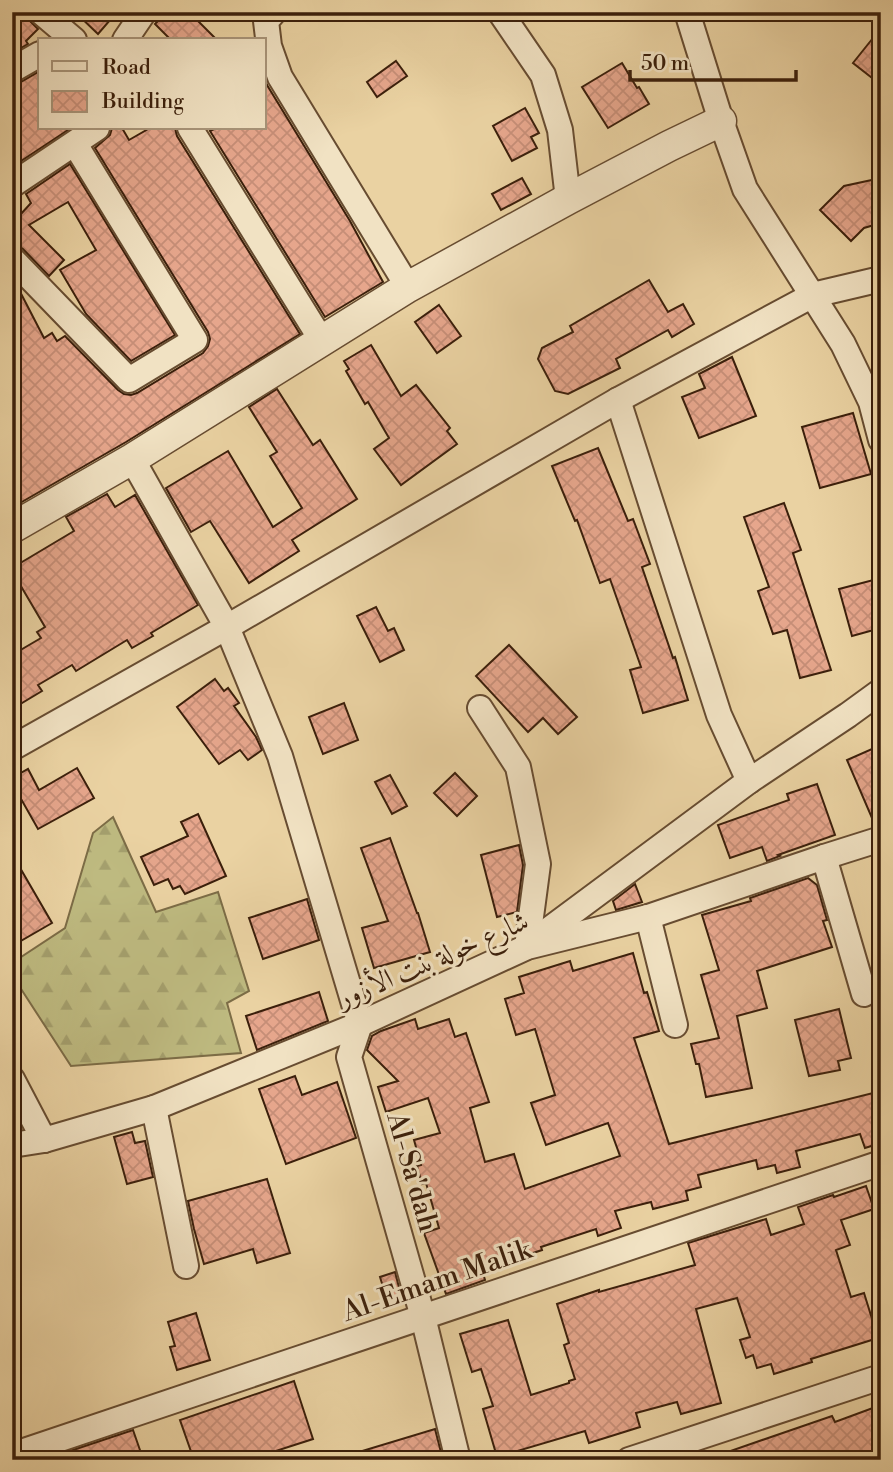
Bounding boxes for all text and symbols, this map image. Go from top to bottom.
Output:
legend [38,38,266,130]
scale bar [630,38,797,82]
text: 50 m [641,51,689,77]
text: Road [102,55,151,81]
text: Building [101,89,184,115]
street label: شارع خولة بنت الأزور [328,902,536,1022]
street label: Al-Sa'dah [378,1107,446,1236]
street label: Al-Emam Malik [337,1232,538,1330]

